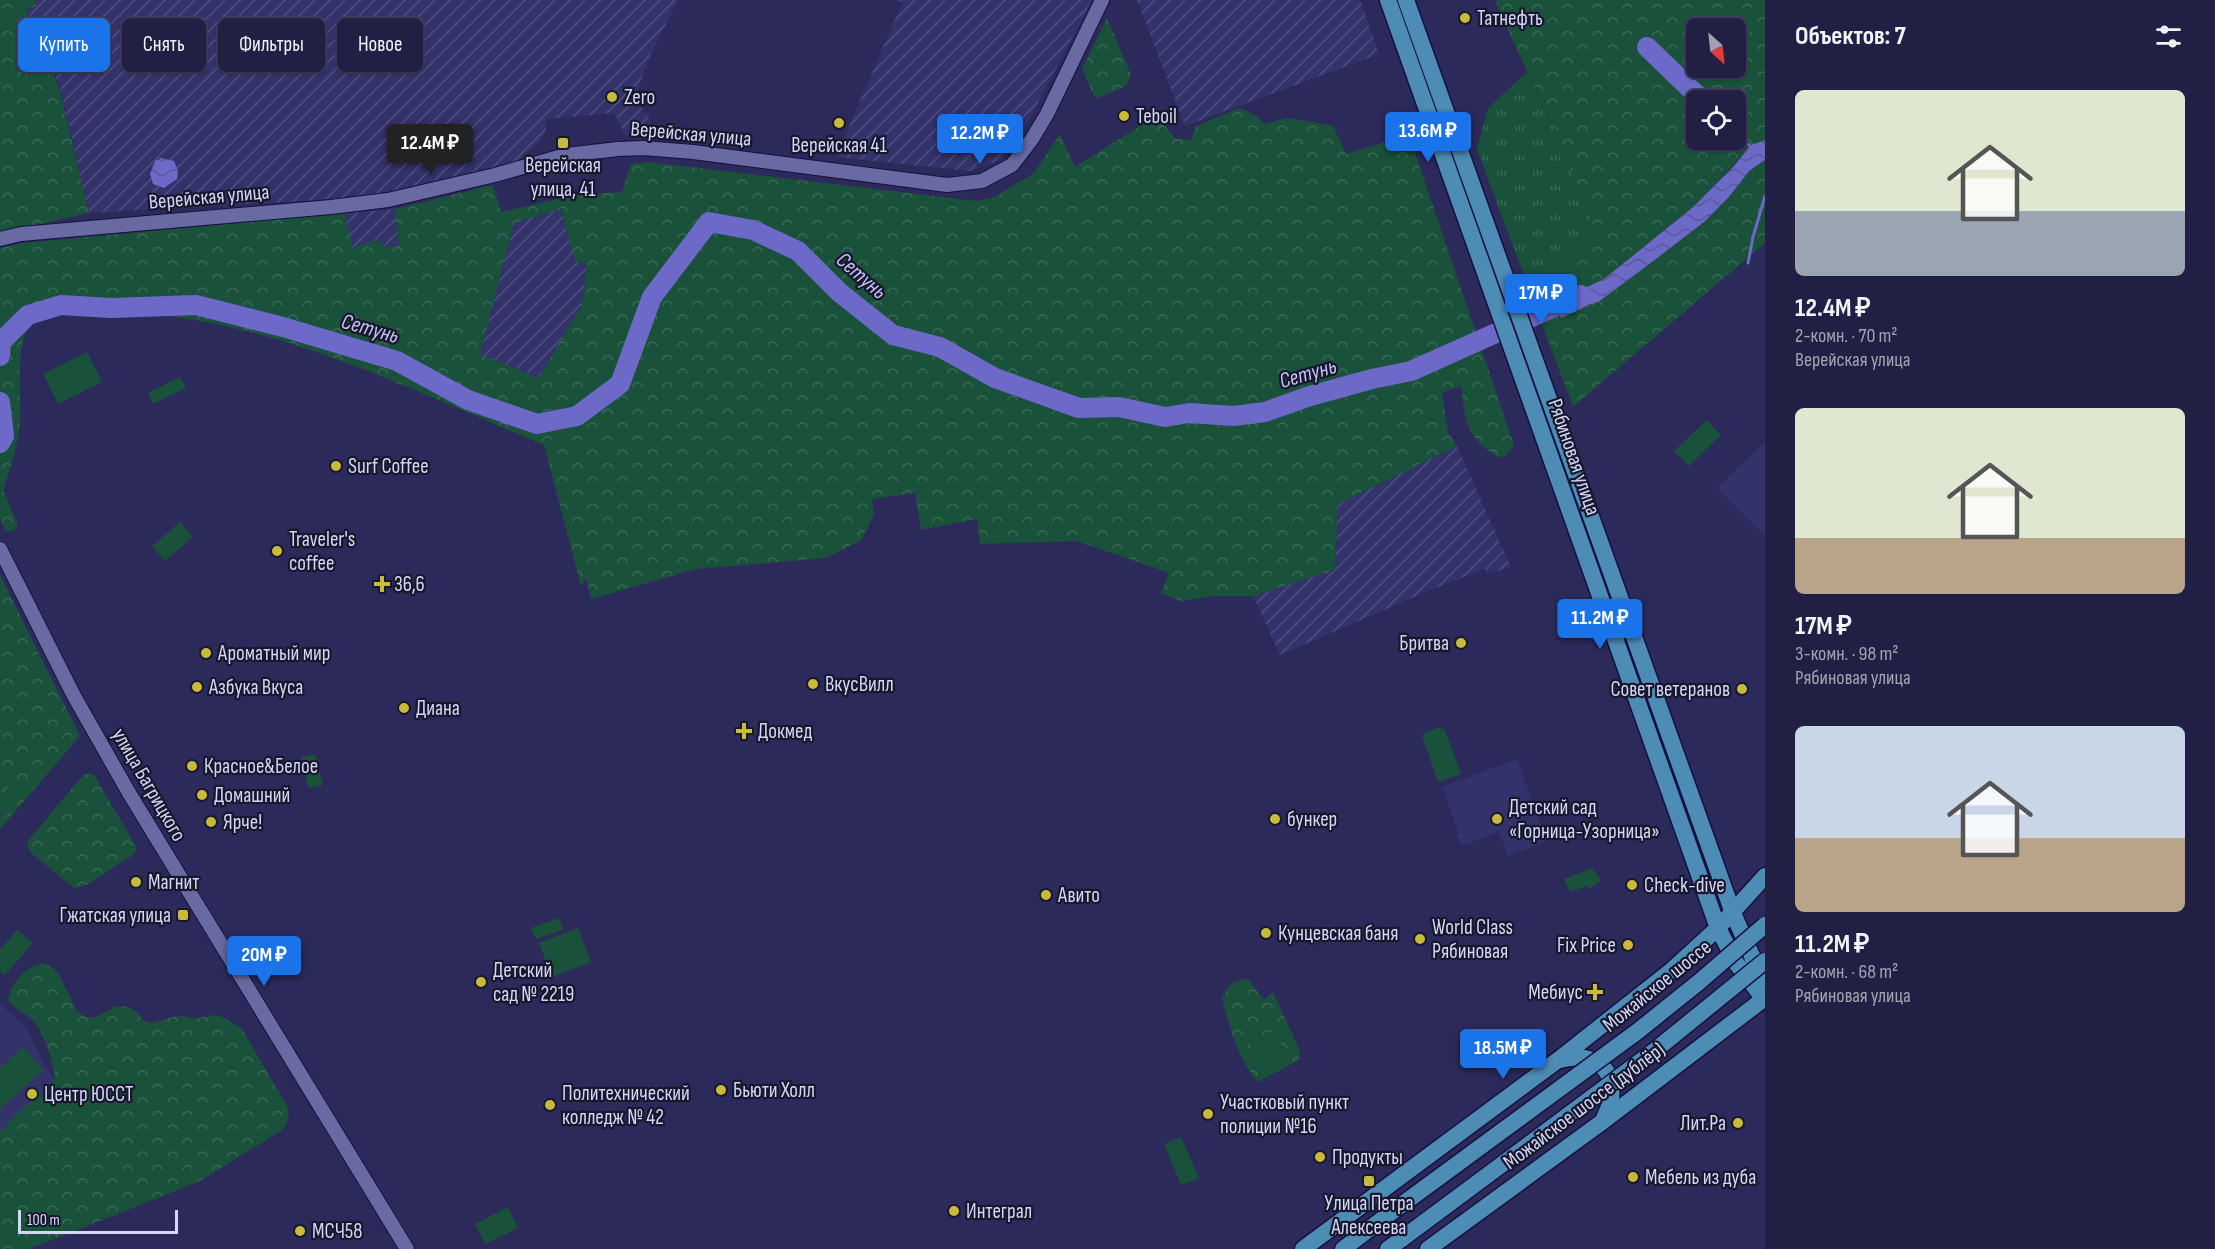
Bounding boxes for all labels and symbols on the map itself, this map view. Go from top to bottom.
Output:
place label: Татнефть [1477,6,1543,31]
marker: Татнефть [1458,11,1472,25]
north arrow [1686,18,1746,78]
place label: Zero [624,85,655,110]
marker: Zero [605,90,619,104]
place label: Teboil [1136,104,1177,129]
marker: Teboil [1117,109,1131,123]
pin: 13.6M ₽ [1373,112,1483,163]
pin: 12.2M ₽ [925,114,1035,165]
street label: Верейская улица [630,116,752,152]
marker: Верейская 41 [832,116,846,130]
pin: 12.4M ₽ [375,124,485,175]
place label: Верейская 41 [791,133,887,158]
marker: Верейская улица, 41 [556,136,570,150]
place label: Верейская улица, 41 [525,153,601,202]
street label: Верейская улица [148,179,270,215]
water label: Сетунь [830,247,892,305]
pin: 17M ₽ [1499,274,1583,325]
water label: Сетунь [338,308,402,350]
water label: Сетунь [1276,353,1340,395]
street label: Рябиновая улица [1542,396,1606,518]
place label: Surf Coffee [348,454,429,479]
marker: Surf Coffee [329,459,343,473]
place label: Traveler's coffee [289,527,355,576]
marker: Traveler's coffee [270,544,284,558]
place label: 36,6 [394,572,425,597]
marker: 36,6 [375,577,389,591]
pin: 11.2M ₽ [1545,599,1655,650]
place label: Бритва [1399,631,1449,656]
marker: Бритва [1454,636,1468,650]
place label: Ароматный мир [217,641,330,666]
marker: Ароматный мир [199,646,213,660]
place label: ВкусВилл [825,672,894,697]
place label: Азбука Вкуса [208,675,303,700]
marker: ВкусВилл [806,677,820,691]
place label: Совет ветеранов [1610,677,1730,702]
marker: Азбука Вкуса [190,680,204,694]
marker: Совет ветеранов [1735,682,1749,696]
place label: Диана [416,696,460,721]
marker: Диана [397,701,411,715]
place label: Докмед [758,719,813,744]
marker: Докмед [735,722,753,740]
street label: улица Багрицкого [107,724,191,846]
place label: Красное&Белое [204,754,318,779]
marker: Красное&Белое [185,759,199,773]
place label: Домашний [214,783,290,808]
marker: Домашний [195,788,209,802]
place label: Детский сад «Горница-Узорница» [1509,795,1659,844]
place label: бункер [1287,807,1337,832]
place label: Ярче! [223,810,262,835]
marker: бункер [1268,812,1282,826]
marker: Детский сад «Горница-Узорница» [1490,812,1504,826]
marker: Ярче! [204,815,218,829]
place label: Магнит [148,870,199,895]
place label: Check-dive [1644,873,1725,898]
marker: Магнит [129,875,143,889]
marker: Check-dive [1625,878,1639,892]
place label: Авито [1057,883,1100,908]
marker: Авито [1039,888,1053,902]
place label: Гжатская улица [60,903,171,928]
marker: Гжатская улица [176,908,190,922]
place label: World Class Рябиновая [1432,915,1513,964]
place label: Кунцевская баня [1278,921,1399,946]
marker: Кунцевская баня [1259,926,1273,940]
marker: World Class Рябиновая [1413,932,1427,946]
place label: Fix Price [1557,933,1616,958]
street label: Можайское шоссе [1598,935,1716,1037]
pin: 20M ₽ [222,936,306,987]
marker: Fix Price [1621,938,1635,952]
place label: Детский сад № 2219 [493,958,574,1007]
marker: Детский сад № 2219 [474,975,488,989]
place label: Мебиус [1528,980,1583,1005]
marker: Мебиус [1588,985,1602,999]
pin: 18.5M ₽ [1448,1029,1558,1080]
street label: Можайское шоссе (дублёр) [1498,1037,1670,1175]
place label: Бьюти Холл [733,1078,815,1103]
place label: Политехнический колледж № 42 [562,1081,690,1130]
place label: Центр ЮССТ [44,1082,134,1107]
marker: Бьюти Холл [714,1083,728,1097]
marker: Центр ЮССТ [25,1087,39,1101]
place label: Участковый пункт полиции №16 [1220,1090,1349,1139]
marker: Политехнический колледж № 42 [543,1098,557,1112]
marker: Участковый пункт полиции №16 [1201,1107,1215,1121]
place label: Лит.Ра [1680,1111,1726,1136]
marker: Лит.Ра [1731,1116,1745,1130]
place label: Продукты [1332,1145,1403,1170]
marker: Продукты [1313,1150,1327,1164]
place label: Мебель из дуба [1645,1165,1756,1190]
marker: Мебель из дуба [1626,1170,1640,1184]
marker: Улица Петра Алексеева [1362,1174,1376,1188]
place label: Улица Петра Алексеева [1324,1191,1414,1240]
place label: Интеграл [966,1199,1032,1224]
marker: Интеграл [947,1204,961,1218]
scale bar [18,1207,178,1234]
place label: МСЧ58 [312,1219,363,1244]
marker: МСЧ58 [293,1224,307,1238]

